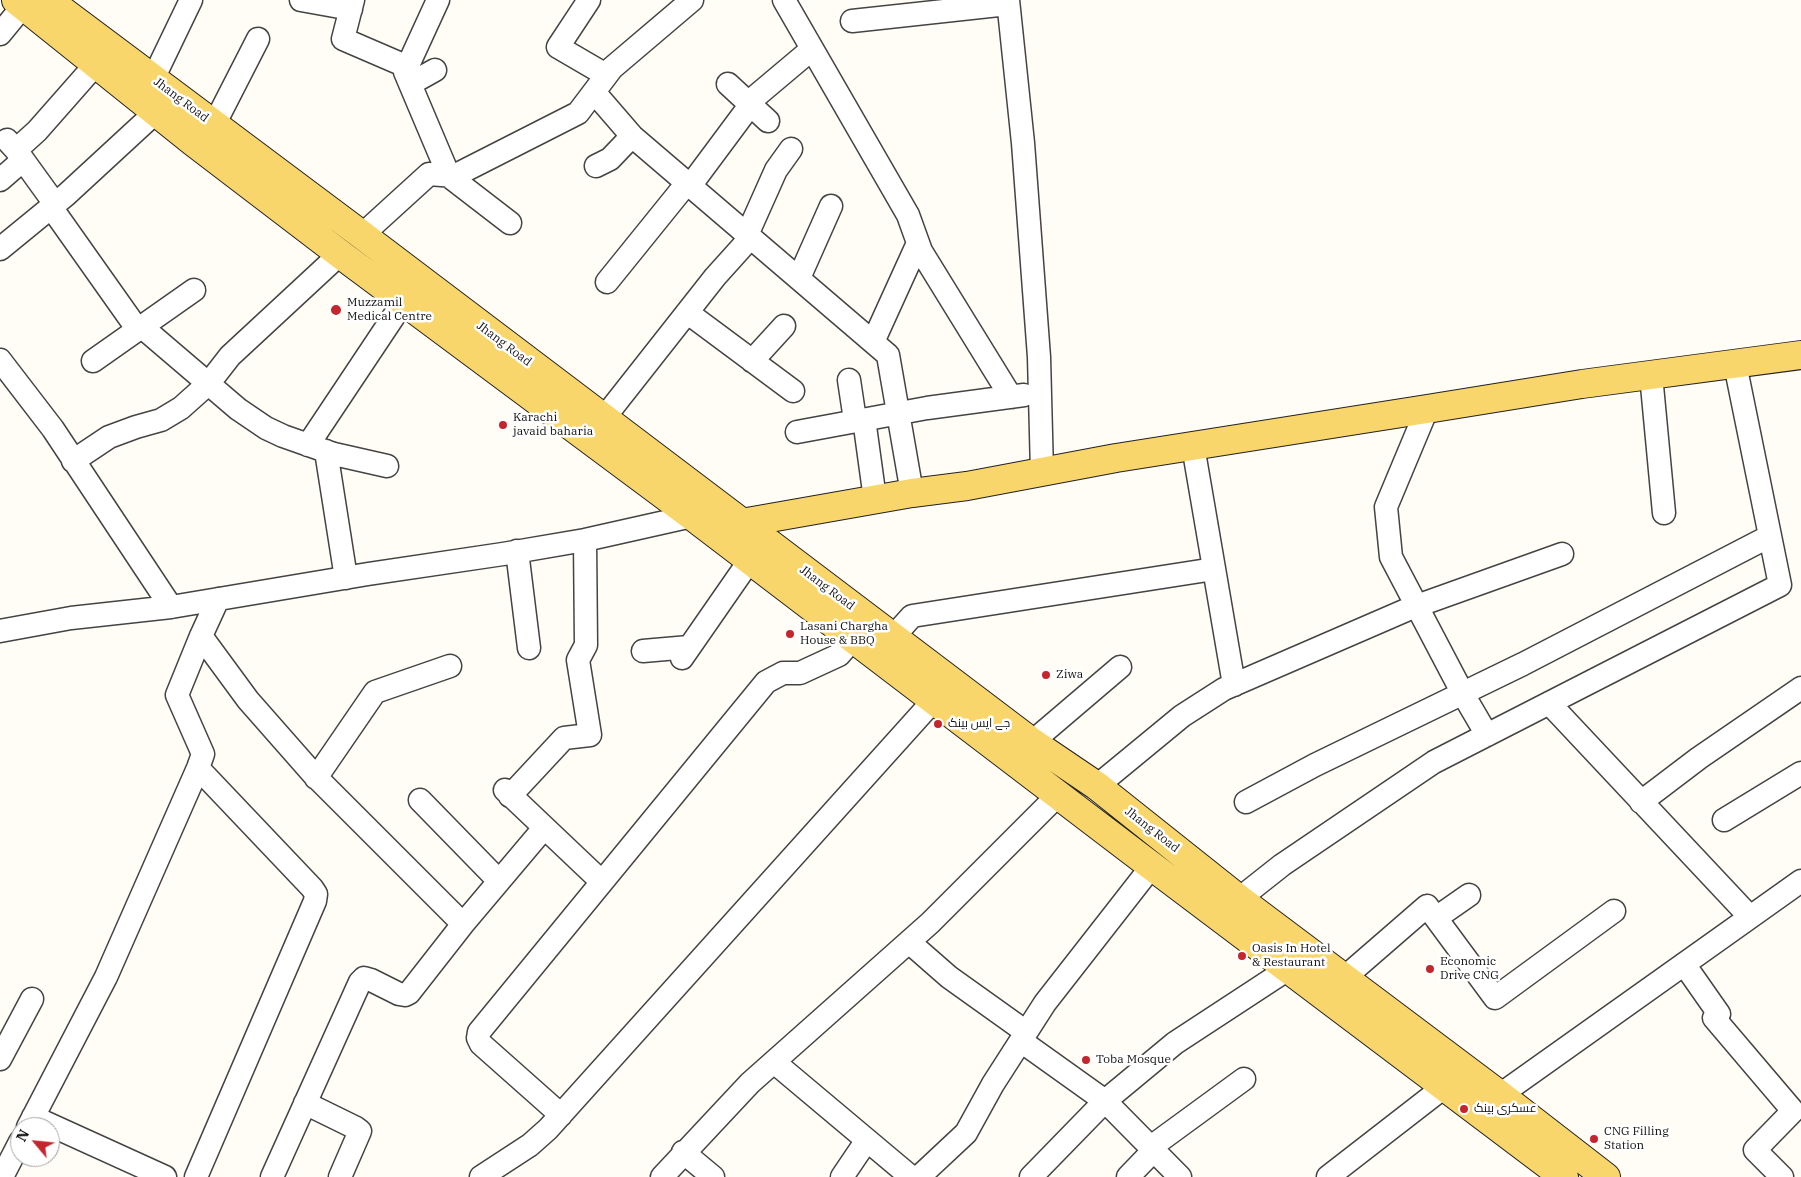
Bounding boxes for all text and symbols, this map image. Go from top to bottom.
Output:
street label: Jhang Road [151,75,211,125]
place label: Muzzamil Medical Centre [347,296,432,324]
marker: Muzzamil Medical Centre [329,303,343,317]
street label: Jhang Road [474,319,534,369]
place label: Karachi javaid baharia [513,411,593,439]
marker: Karachi javaid baharia [497,419,509,431]
street label: Jhang Road [797,563,857,613]
place label: Lasani Chargha House & BBQ [800,620,888,648]
marker: Lasani Chargha House & BBQ [784,628,796,640]
place label: Ziwa [1056,668,1083,682]
marker: Ziwa [1040,669,1052,681]
place label: جے ایس بینک [948,717,1010,731]
marker: جے ایس بینک [932,718,944,730]
street label: Jhang Road [1122,804,1182,856]
place label: Oasis In Hotel & Restaurant [1252,942,1331,970]
marker: Oasis In Hotel & Restaurant [1236,950,1248,962]
place label: Economic Drive CNG [1440,955,1499,983]
marker: Economic Drive CNG [1424,963,1436,975]
place label: Toba Mosque [1096,1053,1171,1067]
marker: Toba Mosque [1080,1054,1092,1066]
place label: عسکری بینک [1474,1102,1537,1116]
marker: عسکری بینک [1458,1103,1470,1115]
north arrow [10,1117,60,1167]
place label: CNG Filling Station [1604,1125,1669,1153]
text: N [12,1126,33,1145]
marker: CNG Filling Station [1588,1133,1600,1145]

